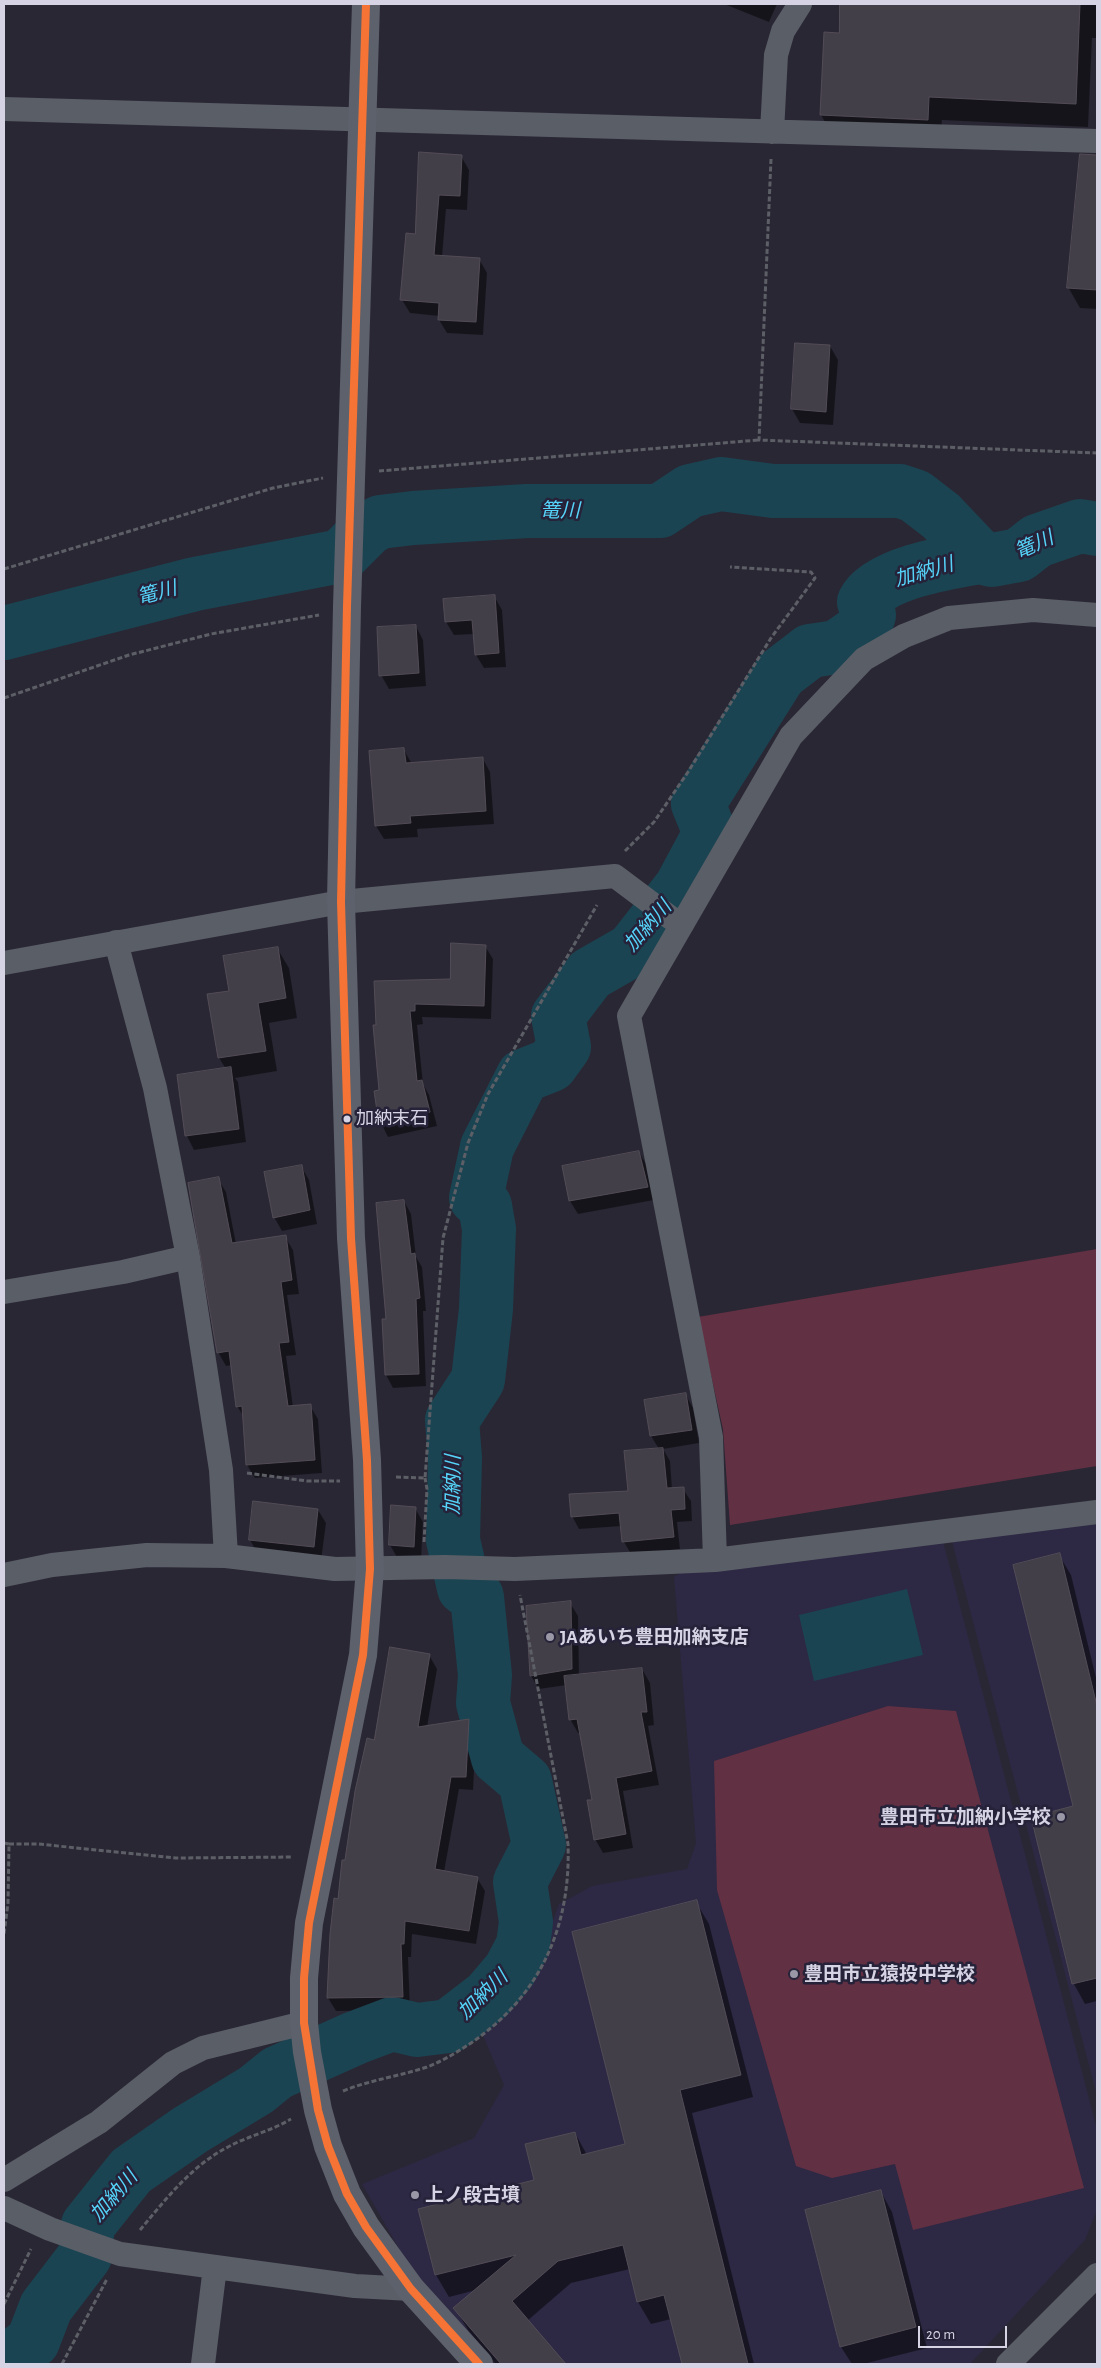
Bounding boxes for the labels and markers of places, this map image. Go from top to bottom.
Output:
place label: 加納末石 [356,1108,428,1130]
marker: 加納末石 [342,1114,352,1124]
place label: JAあいち豊田加納支店 [560,1626,749,1648]
marker: JAあいち豊田加納支店 [544,1631,556,1643]
place label: 豊田市立加納小学校 [880,1806,1051,1828]
marker: 豊田市立加納小学校 [1055,1811,1067,1823]
place label: 豊田市立猿投中学校 [804,1963,975,1985]
marker: 豊田市立猿投中学校 [788,1968,800,1980]
place label: 上ノ段古墳 [425,2184,520,2206]
marker: 上ノ段古墳 [409,2189,421,2201]

